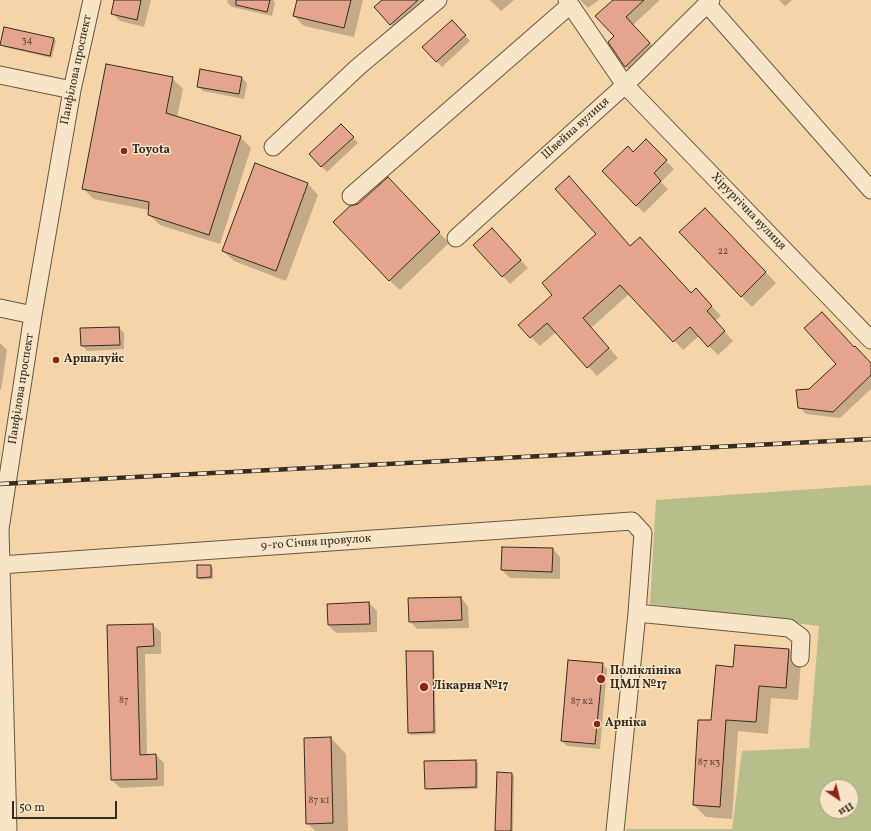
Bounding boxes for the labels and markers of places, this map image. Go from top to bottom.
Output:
place label: Toyota [132,144,170,158]
marker: Toyota [119,146,129,156]
place label: Аршалуйс [64,353,124,367]
marker: Аршалуйс [51,355,61,365]
place label: Поліклініка ЦМЛ №17 [610,665,682,693]
marker: Поліклініка ЦМЛ №17 [595,673,607,685]
place label: Лікарня №17 [433,680,508,694]
marker: Лікарня №17 [418,681,430,693]
place label: Арніка [605,717,647,731]
marker: Арніка [592,719,602,729]

